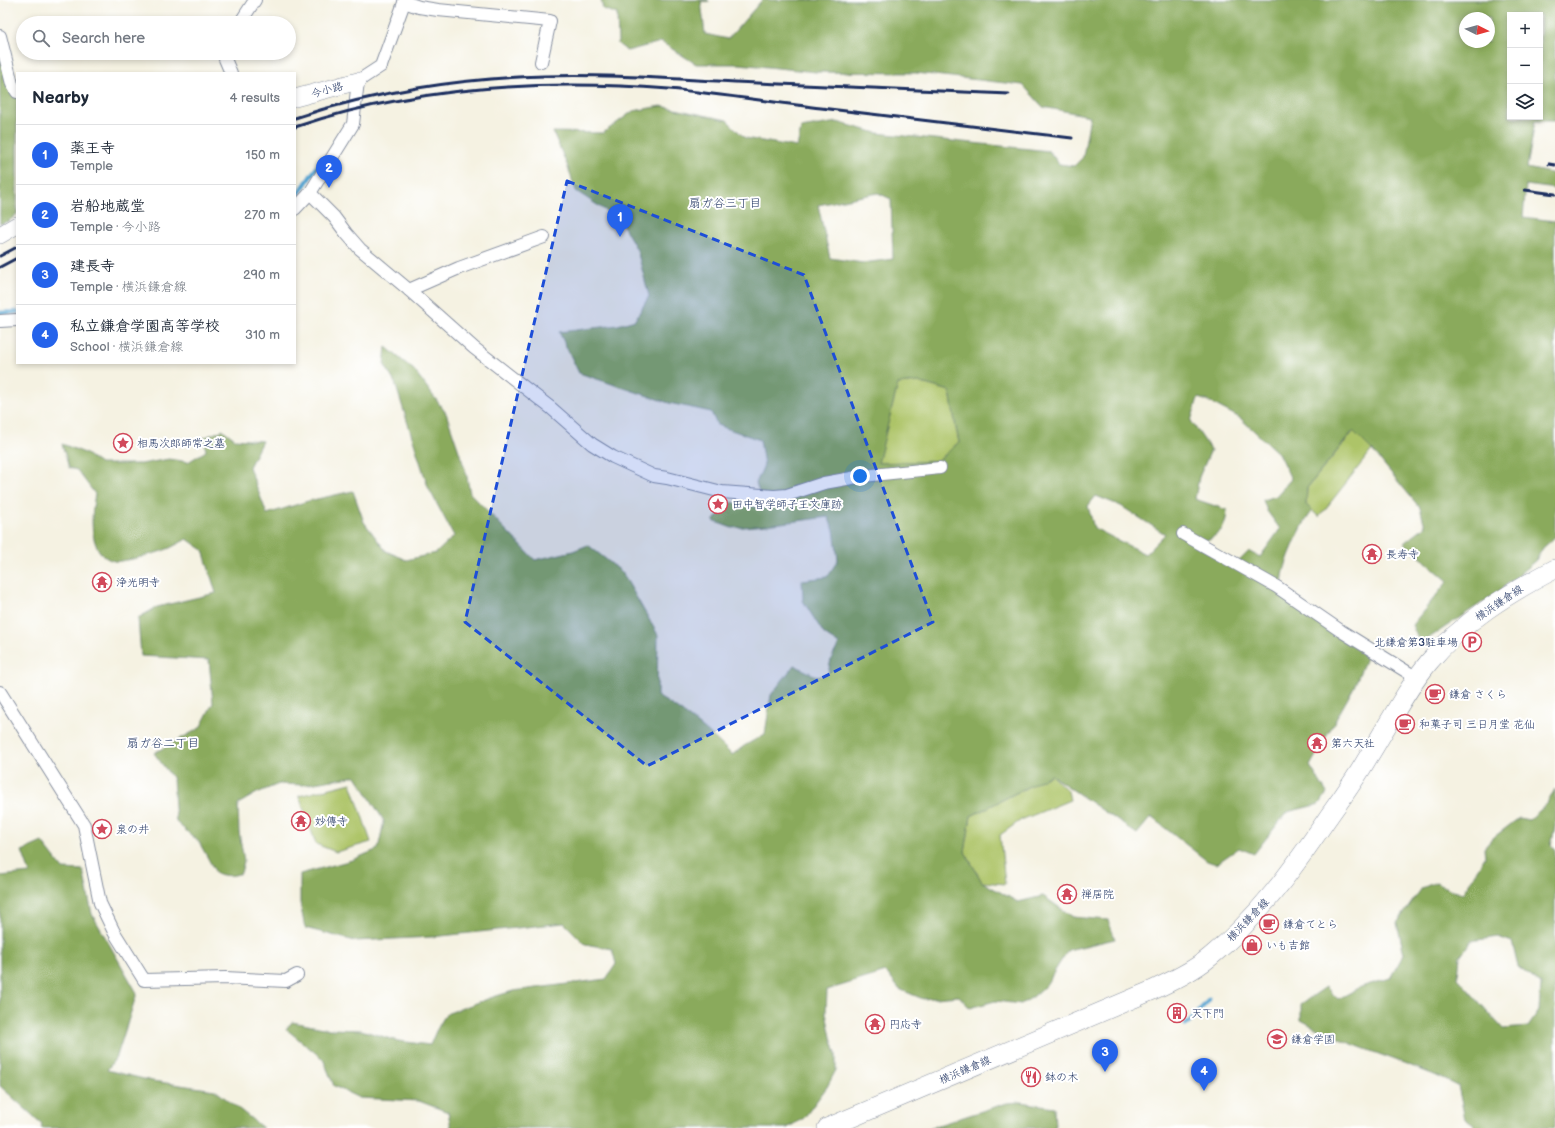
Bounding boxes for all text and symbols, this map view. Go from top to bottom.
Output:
north arrow [1459,12,1495,48]
map controls [1507,12,1543,120]
button: + [1507,12,1543,48]
search box [16,16,296,60]
icon: search [30,27,52,49]
text: Search here [62,29,145,48]
button: − [1507,48,1543,84]
street label: 今小路 [309,79,345,101]
button: layers [1507,84,1543,120]
text: Nearby [32,88,89,108]
text: 4 results [230,90,280,106]
text: 薬王寺 [70,139,115,158]
text: 1 [42,147,48,163]
text: 150 m [246,147,280,163]
pin: 2 [316,155,342,188]
text: Temple [70,158,113,174]
district label: 扇ガ谷三丁目 [689,196,761,211]
text: 岩船地蔵堂 [70,197,145,216]
pin: 1 [607,204,633,237]
text: 2 [41,207,49,223]
text: 270 m [244,207,280,223]
text: Temple · 今小路 [70,219,160,235]
text: 建長寺 [70,257,115,276]
text: 3 [41,267,49,283]
text: 290 m [243,267,280,283]
text: Temple · 横浜鎌倉線 [70,279,186,295]
text: 私立鎌倉学園高等学校 [70,317,220,336]
text: 4 [41,327,49,343]
text: 310 m [245,327,280,343]
text: School · 横浜鎌倉線 [70,339,183,355]
place icon: 相馬次郎師常之墓 [112,432,134,454]
place label: 相馬次郎師常之墓 [137,437,225,450]
your location [850,466,870,486]
place icon: 田中智学師子王文庫跡 [707,493,729,515]
place label: 田中智学師子王文庫跡 [732,498,842,511]
temple icon: 長寿寺 [1361,543,1383,565]
place label: 長寿寺 [1386,548,1419,561]
temple icon: 浄光明寺 [91,571,113,593]
place label: 浄光明寺 [116,576,160,589]
street label: 横浜鎌倉線 [1473,582,1525,624]
parking icon: 北鎌倉第3駐車場 [1461,631,1483,653]
place label: 北鎌倉第3駐車場 [1374,636,1458,649]
cafe icon: 鎌倉 さくら [1424,683,1446,705]
place label: 鎌倉 さくら [1449,688,1507,701]
cafe icon: 和菓子司 三日月堂 花仙 [1394,713,1416,735]
place label: 和菓子司 三日月堂 花仙 [1419,718,1535,731]
temple icon: 第六天社 [1306,732,1328,754]
district label: 扇ガ谷二丁目 [127,736,199,751]
place label: 第六天社 [1331,737,1375,750]
temple icon: 妙傳寺 [290,810,312,832]
place label: 妙傳寺 [315,815,348,828]
place icon: 泉の井 [91,818,113,840]
place label: 泉の井 [116,823,149,836]
temple icon: 禅居院 [1056,883,1078,905]
place label: 禅居院 [1081,888,1114,901]
street label: 横浜鎌倉線 [1224,896,1272,944]
cafe icon: 鎌倉てとら [1258,913,1280,935]
place label: 鎌倉てとら [1283,918,1338,931]
shop icon: いも吉館 [1241,934,1263,956]
place label: いも吉館 [1266,939,1310,952]
building icon: 天下門 [1166,1002,1188,1024]
place label: 天下門 [1191,1007,1224,1020]
temple icon: 円応寺 [864,1013,886,1035]
place label: 円応寺 [889,1018,922,1031]
school or university icon: 鎌倉学園 [1266,1028,1288,1050]
place label: 鎌倉学園 [1291,1033,1335,1046]
pin: 3 [1092,1039,1118,1072]
street label: 横浜鎌倉線 [937,1053,993,1087]
pin: 4 [1191,1058,1217,1091]
restaurant icon: 鉢の木 [1020,1066,1042,1088]
place label: 鉢の木 [1045,1071,1078,1084]

